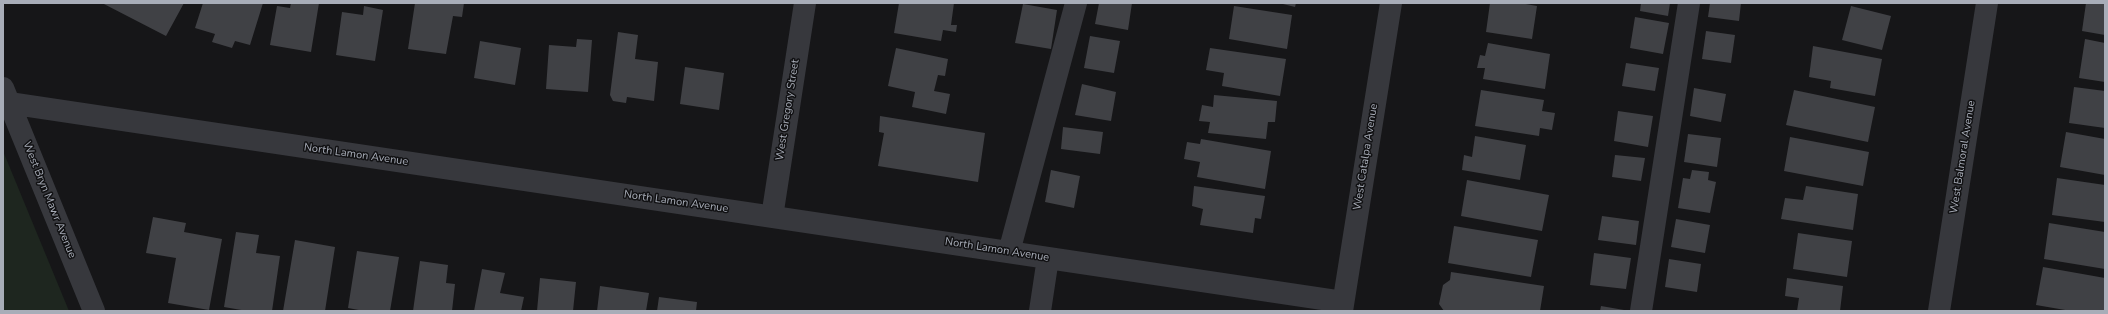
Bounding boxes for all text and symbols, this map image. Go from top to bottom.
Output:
street label: West Gregory Street [773,58,803,162]
street label: West Balmoral Avenue [1948,99,1978,215]
street label: West Catalpa Avenue [1351,103,1381,211]
street label: West Bryn Mawr Avenue [20,140,78,260]
street label: North Lamon Avenue [303,141,409,169]
street label: North Lamon Avenue [623,188,729,216]
street label: North Lamon Avenue [944,235,1050,265]

